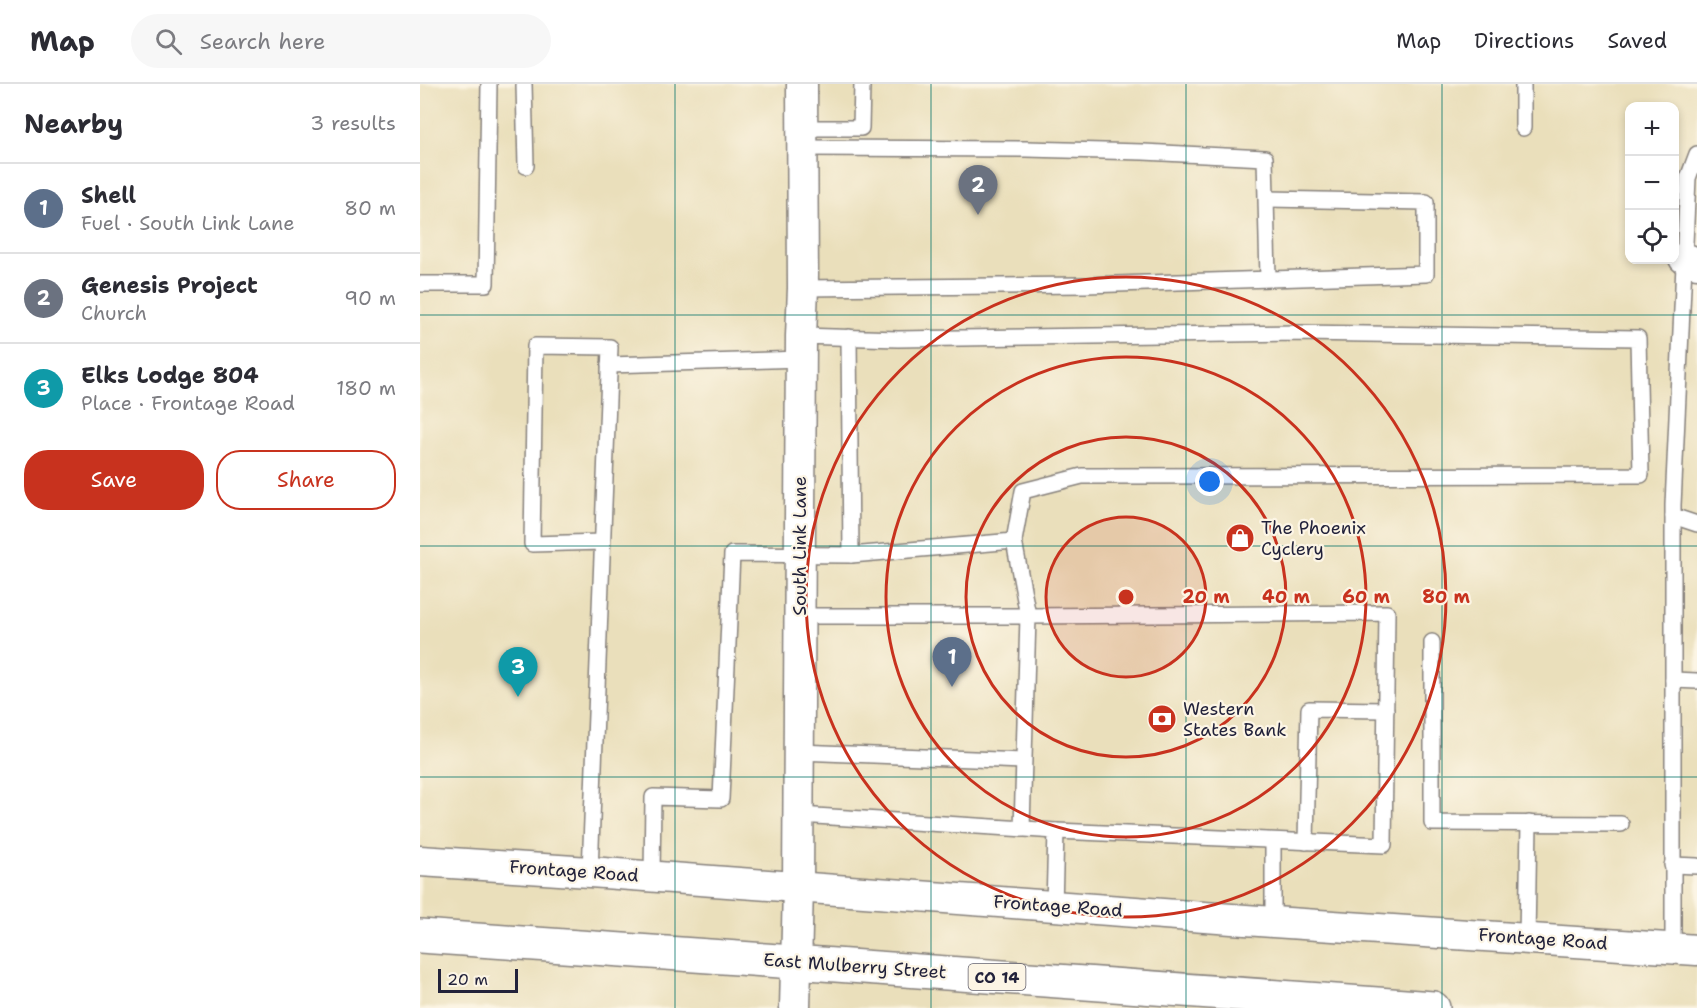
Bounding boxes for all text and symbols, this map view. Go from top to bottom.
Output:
search box [131,14,551,68]
text: Map [30,22,95,60]
icon: search [152,25,185,58]
text: Search here [200,27,325,56]
text: Map [1396,27,1441,55]
text: Directions [1474,27,1574,55]
text: Saved [1607,27,1667,55]
map controls [1625,102,1679,264]
button: + [1625,102,1679,156]
text: Nearby [24,106,123,141]
text: 3 results [310,110,396,136]
button: − [1625,156,1679,210]
pin: 2 [958,166,998,215]
text: Shell [81,181,136,210]
text: 1 [39,195,48,221]
text: 80 m [344,195,396,221]
text: Fuel · South Link Lane [81,210,295,236]
button: locate [1625,210,1679,264]
text: Genesis Project [81,271,258,300]
text: 2 [37,285,51,311]
text: 90 m [344,285,396,311]
text: Church [81,300,147,326]
text: Elks Lodge 804 [81,361,259,390]
text: 3 [37,375,51,401]
text: 180 m [336,375,396,401]
text: Place · Frontage Road [81,390,295,416]
button: Save [24,450,204,510]
button: Share [216,450,396,510]
your location [1195,467,1224,496]
street label: South Link Lane [788,476,812,616]
place label: The Phoenix Cyclery [1261,516,1366,561]
shop icon: The Phoenix Cyclery [1224,522,1256,554]
text: 20 m [1182,585,1230,609]
text: 40 m [1262,585,1310,609]
text: 60 m [1342,585,1390,609]
text: 80 m [1422,585,1470,609]
centre of rings [1116,587,1136,607]
pin: 1 [932,638,972,687]
pin: 3 [498,648,538,697]
place label: Western States Bank [1183,697,1287,742]
bank icon: Western States Bank [1146,703,1178,735]
street label: Frontage Road [509,855,639,887]
street label: Frontage Road [993,890,1123,922]
street label: Frontage Road [1478,923,1608,955]
street label: East Mulberry Street [763,948,948,984]
road number: CO 14 [968,964,1026,990]
scale bar [438,966,518,994]
text: 20 m [447,969,488,990]

